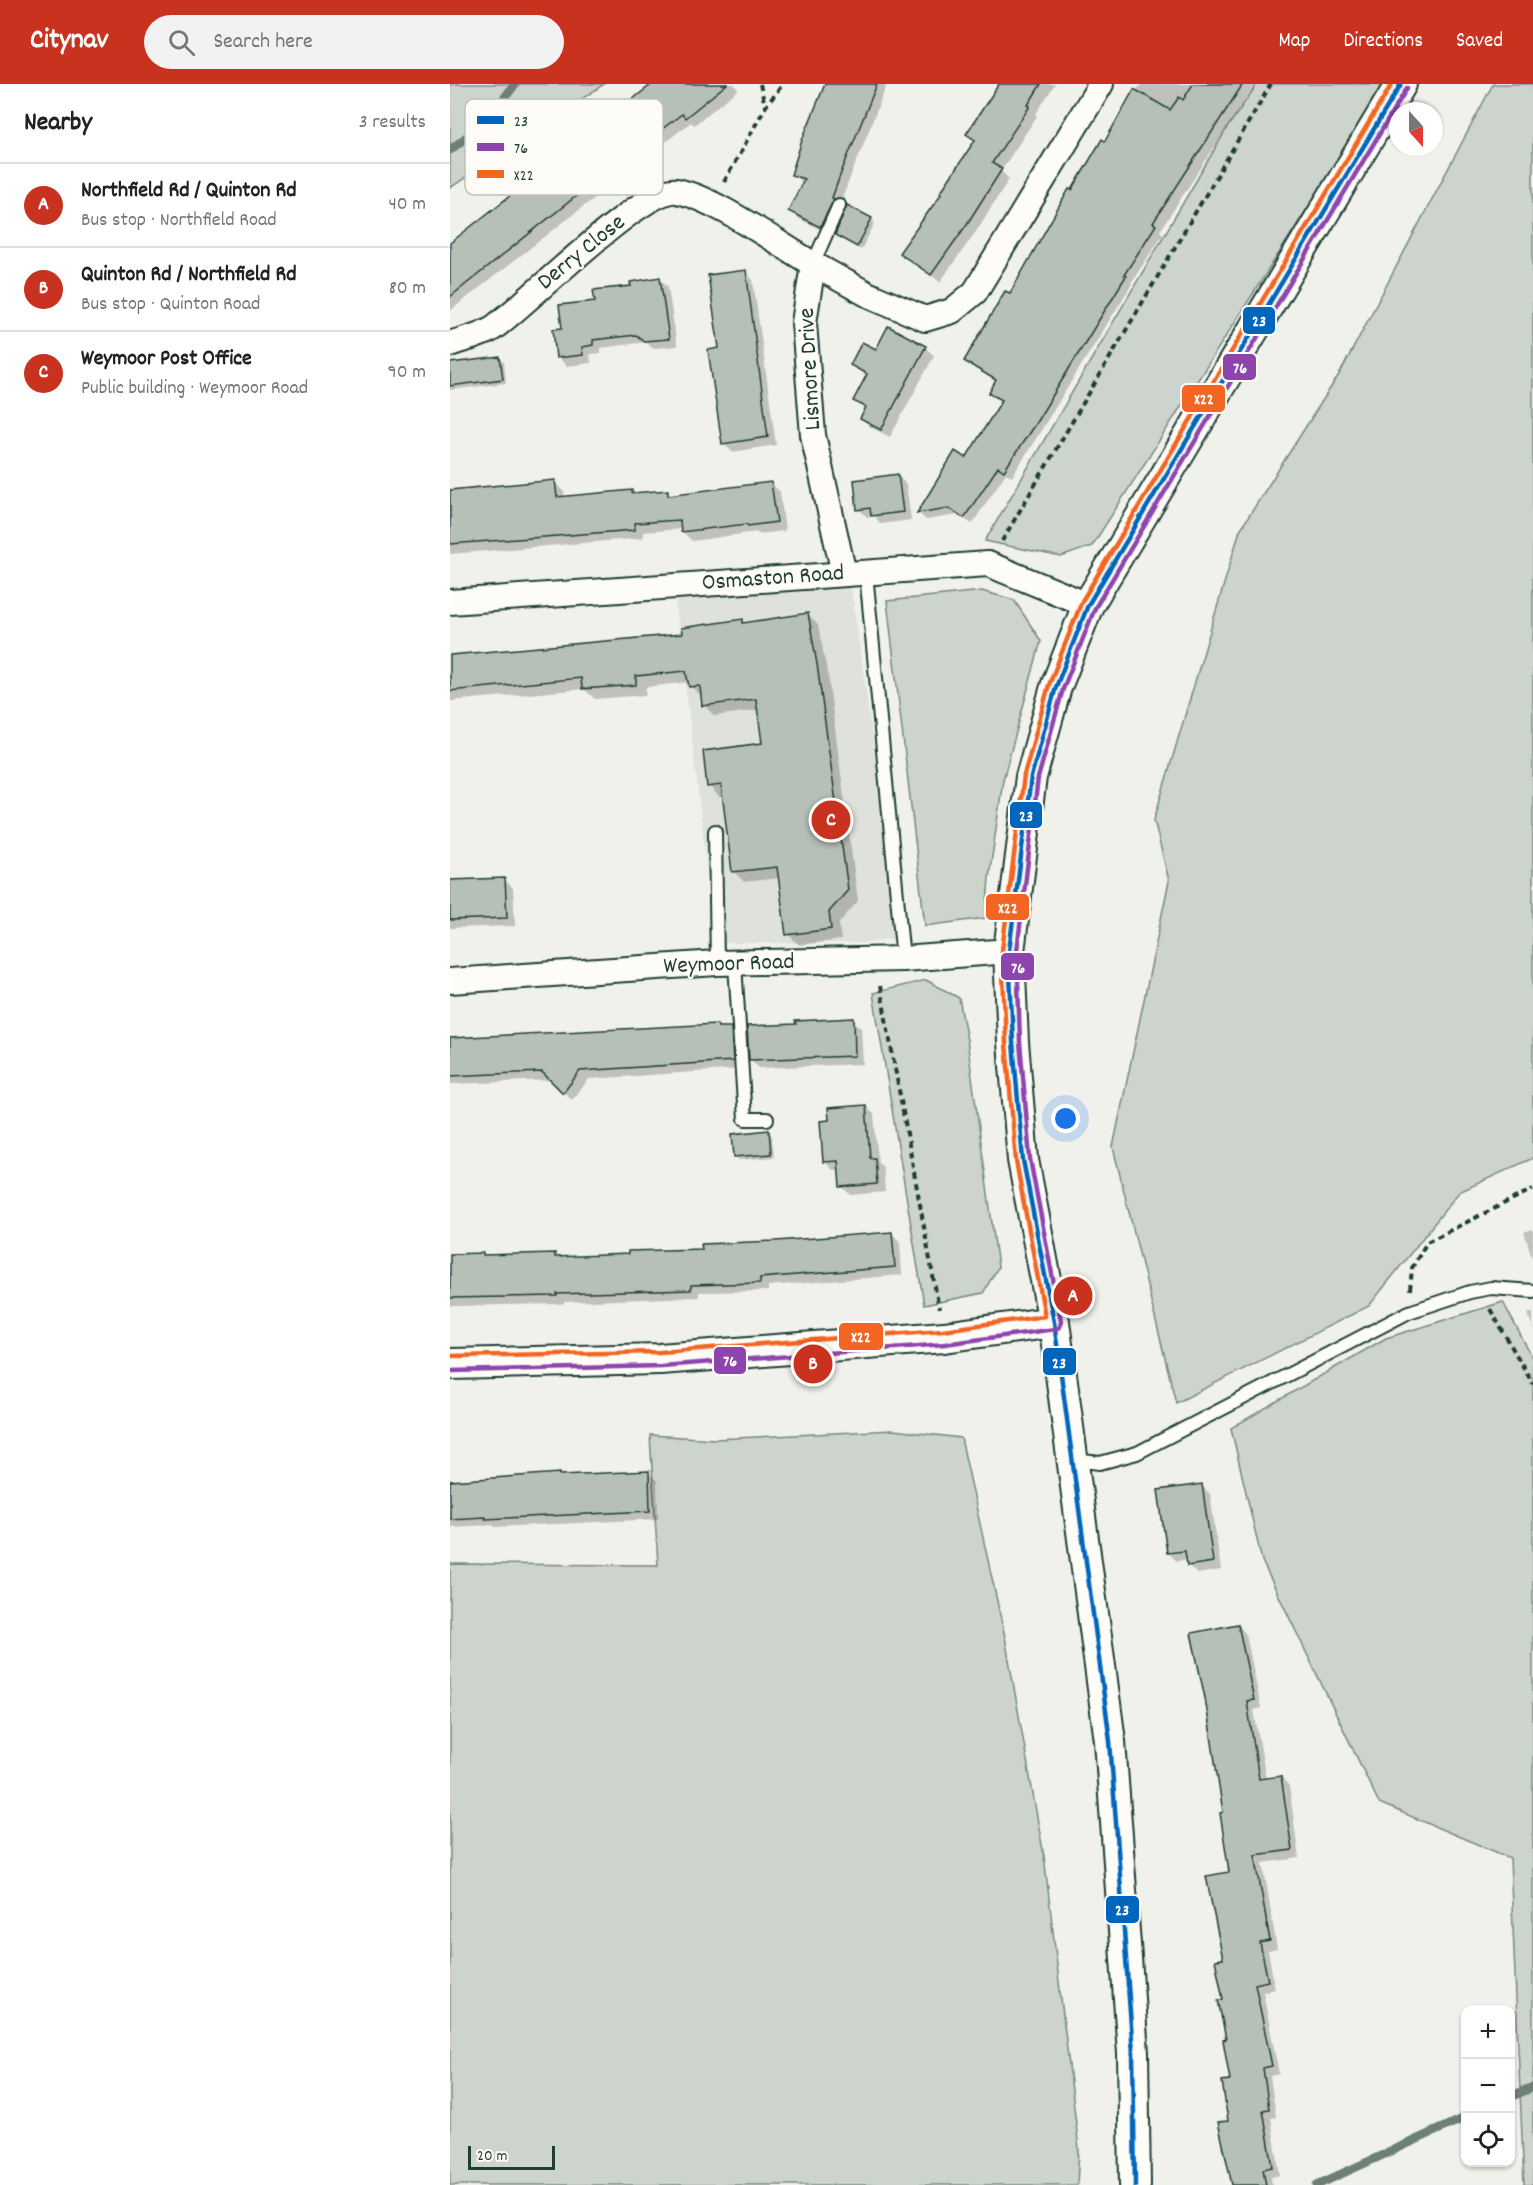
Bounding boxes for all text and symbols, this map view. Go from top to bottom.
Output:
search box [144,15,564,69]
text: Citynav [30,22,108,62]
icon: search [165,26,198,59]
text: Search here [213,27,313,58]
text: Map [1279,27,1310,57]
text: Directions [1343,27,1423,57]
text: Saved [1456,27,1503,57]
legend [465,99,663,195]
north arrow [1389,102,1443,156]
text: Nearby [24,105,92,142]
text: 3 results [359,109,426,137]
text: 23 [514,111,528,134]
text: 76 [514,138,528,161]
text: X22 [514,165,534,188]
text: Northfield Rd / Quinton Rd [81,176,296,207]
text: A [38,191,49,219]
text: 40 m [388,191,426,219]
text: Bus stop · Northfield Road [81,207,277,235]
street label: Derry Close [531,207,633,299]
text: Quinton Rd / Northfield Rd [81,260,296,291]
text: B [39,275,48,303]
text: 80 m [389,275,426,303]
text: Bus stop · Quinton Road [81,291,260,319]
line badge: 23 [1242,306,1276,335]
street label: Lismore Drive [791,307,831,431]
text: 23 [1252,311,1266,334]
text: Weymoor Post Office [81,344,252,375]
line badge: 76 [1222,353,1257,381]
text: 76 [1233,358,1247,381]
text: C [39,359,48,387]
text: 90 m [388,359,426,387]
text: Public building · Weymoor Road [81,375,308,403]
line badge: X22 [1181,384,1226,413]
text: X22 [1194,389,1214,412]
street label: Osmaston Road [701,557,845,601]
pin: C [812,798,850,842]
line badge: 23 [1009,801,1043,829]
text: 23 [1019,806,1033,829]
line badge: X22 [985,893,1030,921]
text: X22 [998,898,1018,921]
street label: Weymoor Road [663,946,795,984]
line badge: 76 [1000,952,1035,981]
text: 76 [1011,958,1025,981]
your location [1051,1104,1080,1133]
pin: A [1054,1274,1092,1318]
line badge: X22 [838,1322,884,1351]
text: X22 [851,1327,871,1350]
pin: B [794,1342,832,1386]
line badge: 76 [713,1346,747,1375]
line badge: 23 [1042,1347,1077,1376]
text: 76 [723,1351,737,1374]
text: 23 [1052,1353,1066,1376]
line badge: 23 [1105,1895,1140,1924]
text: 23 [1115,1900,1129,1923]
map controls [1461,2005,1515,2167]
button: + [1461,2005,1515,2059]
button: − [1461,2059,1515,2113]
button: locate [1461,2113,1515,2167]
scale bar [468,2143,555,2170]
text: 20 m [477,2145,507,2168]

